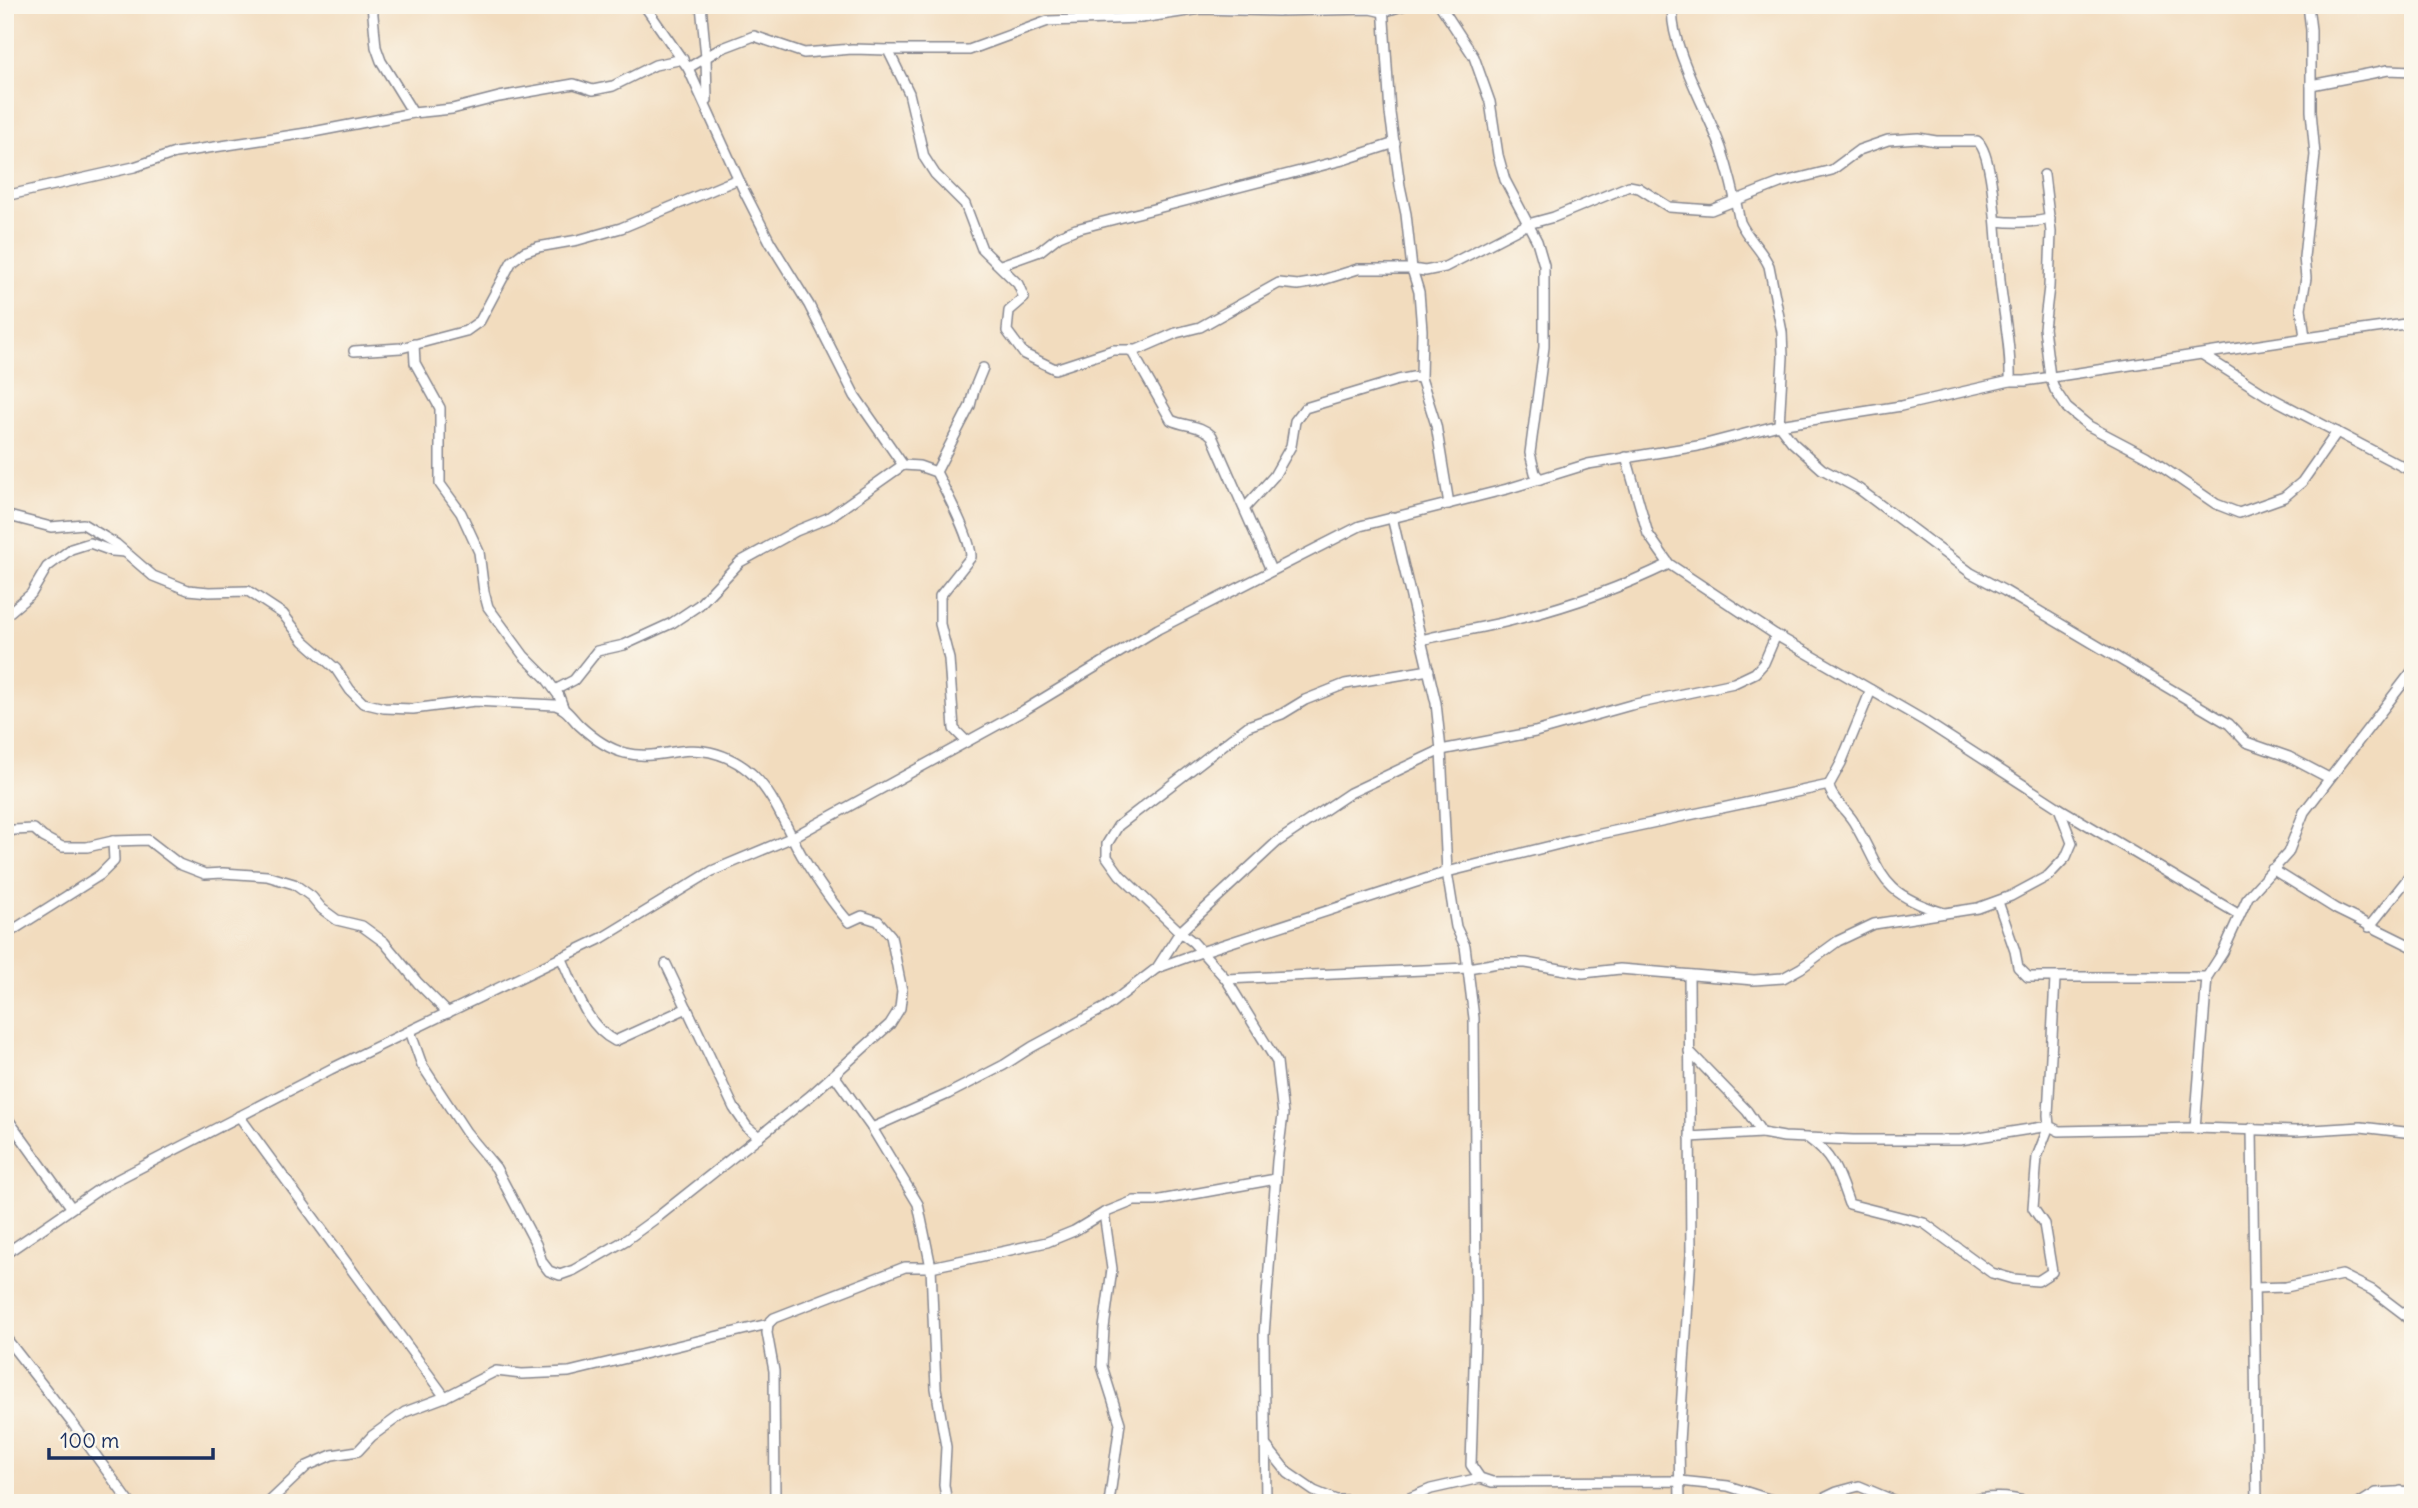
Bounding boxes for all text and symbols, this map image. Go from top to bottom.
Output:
scale bar [49,1417,214,1461]
text: 100 m [60,1427,119,1454]

